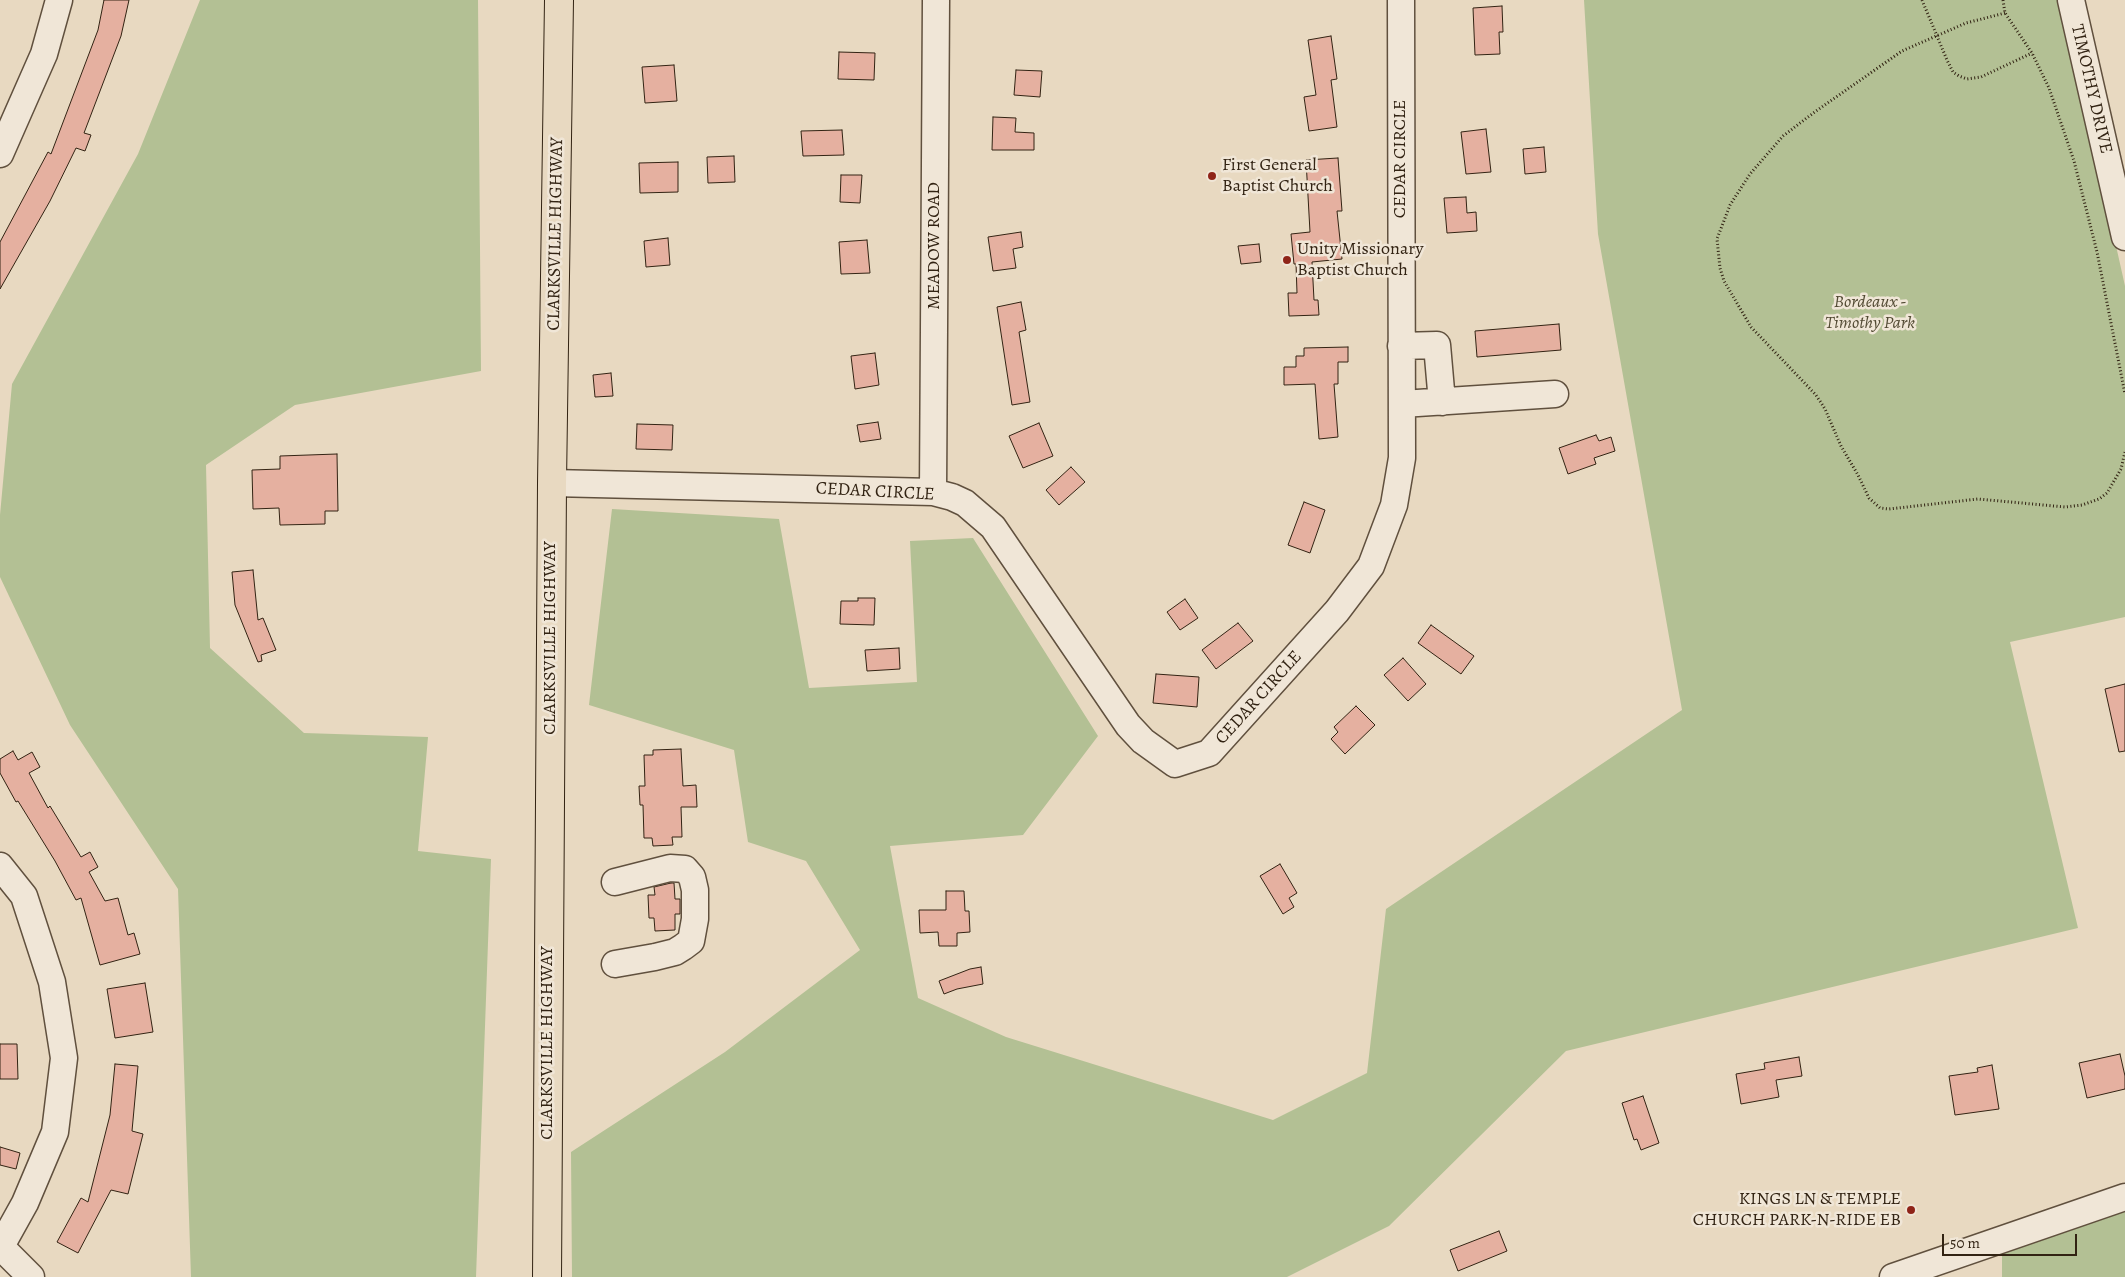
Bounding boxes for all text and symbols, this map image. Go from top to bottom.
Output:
street label: TIMOTHY DRIVE [2066,22,2116,156]
street label: CEDAR CIRCLE [1390,100,1412,218]
street label: CLARKSVILLE HIGHWAY [544,137,568,331]
place label: First General Baptist Church [1222,155,1333,198]
marker: First General Baptist Church [1206,170,1218,182]
street label: MEADOW ROAD [924,182,946,310]
place label: Unity Missionary Baptist Church [1297,239,1423,282]
marker: Unity Missionary Baptist Church [1281,254,1293,266]
park label: Bordeaux - Timothy Park [1825,292,1915,334]
street label: CEDAR CIRCLE [815,478,935,506]
street label: CLARKSVILLE HIGHWAY [540,541,562,735]
street label: CEDAR CIRCLE [1211,647,1307,749]
street label: CLARKSVILLE HIGHWAY [537,946,559,1140]
place label: KINGS LN & TEMPLE CHURCH PARK-N-RIDE EB [1693,1189,1901,1232]
marker: KINGS LN & TEMPLE CHURCH PARK-N-RIDE EB [1905,1204,1917,1216]
scale bar [1945,1224,2080,1256]
text: 50 m [1950,1233,1980,1253]

